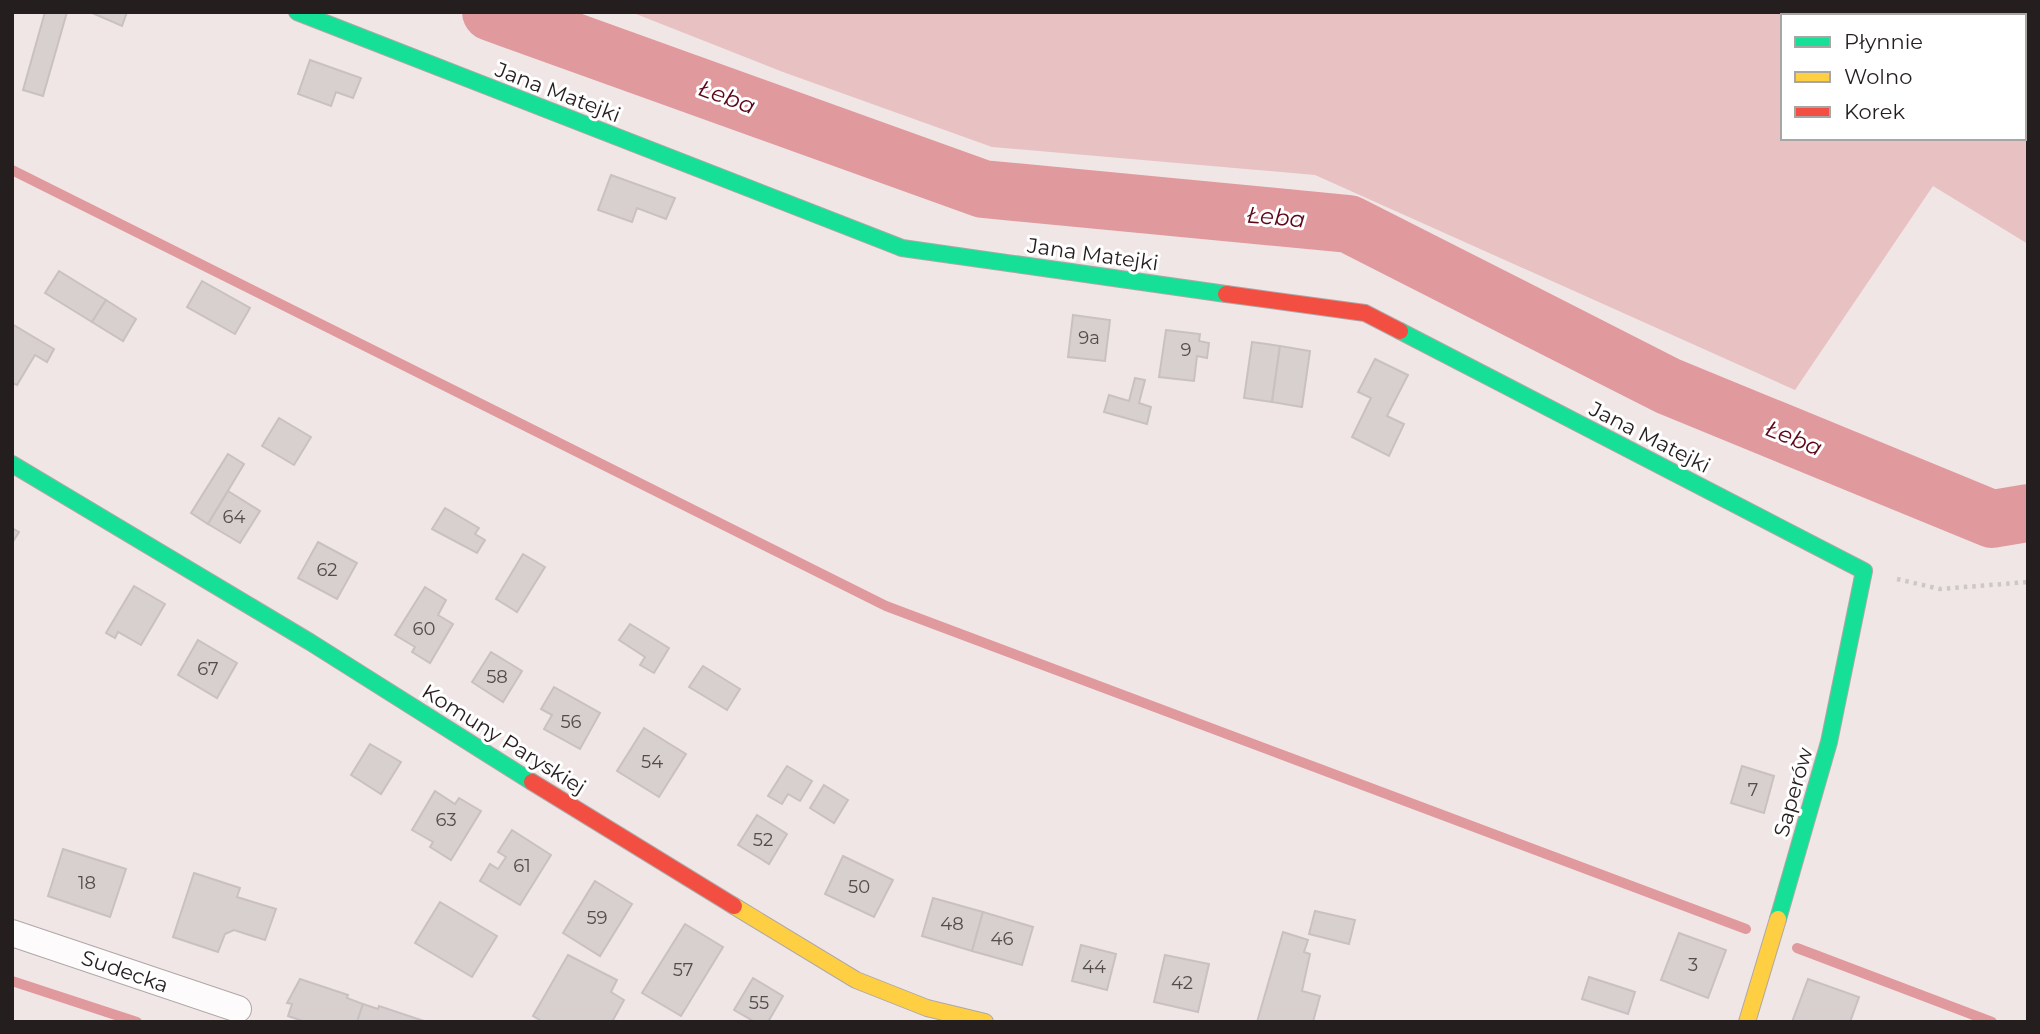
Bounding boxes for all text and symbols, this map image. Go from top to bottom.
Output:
legend [1781,14,2026,140]
text: Płynnie [1844,29,1923,54]
street label: Jana Matejki [491,56,624,127]
text: Wolno [1844,64,1912,89]
water label: Łeba [695,74,759,120]
text: Korek [1844,99,1905,124]
water label: Łeba [1246,201,1306,233]
street label: Jana Matejki [1025,232,1160,276]
house number: 9a [1078,327,1100,349]
house number: 9 [1181,339,1192,361]
street label: Jana Matejki [1585,395,1715,478]
water label: Łeba [1762,414,1826,462]
house number: 64 [223,506,246,528]
house number: 62 [316,559,338,581]
house number: 60 [413,618,435,640]
house number: 67 [197,658,219,680]
house number: 58 [486,666,508,688]
street label: Komuny Paryskiej [418,679,590,799]
house number: 56 [560,711,582,733]
street label: Saperów [1768,744,1818,840]
house number: 54 [641,751,663,773]
house number: 7 [1748,779,1758,801]
house number: 63 [435,809,457,831]
house number: 52 [753,829,773,851]
house number: 61 [513,855,531,877]
house number: 18 [78,872,96,894]
house number: 50 [848,876,870,898]
house number: 59 [586,907,608,929]
house number: 48 [940,913,964,935]
house number: 46 [991,928,1013,950]
street label: Sudecka [78,944,172,998]
house number: 3 [1688,954,1698,976]
house number: 44 [1082,956,1106,978]
house number: 57 [673,959,693,981]
house number: 42 [1171,972,1193,994]
house number: 55 [749,992,769,1014]

